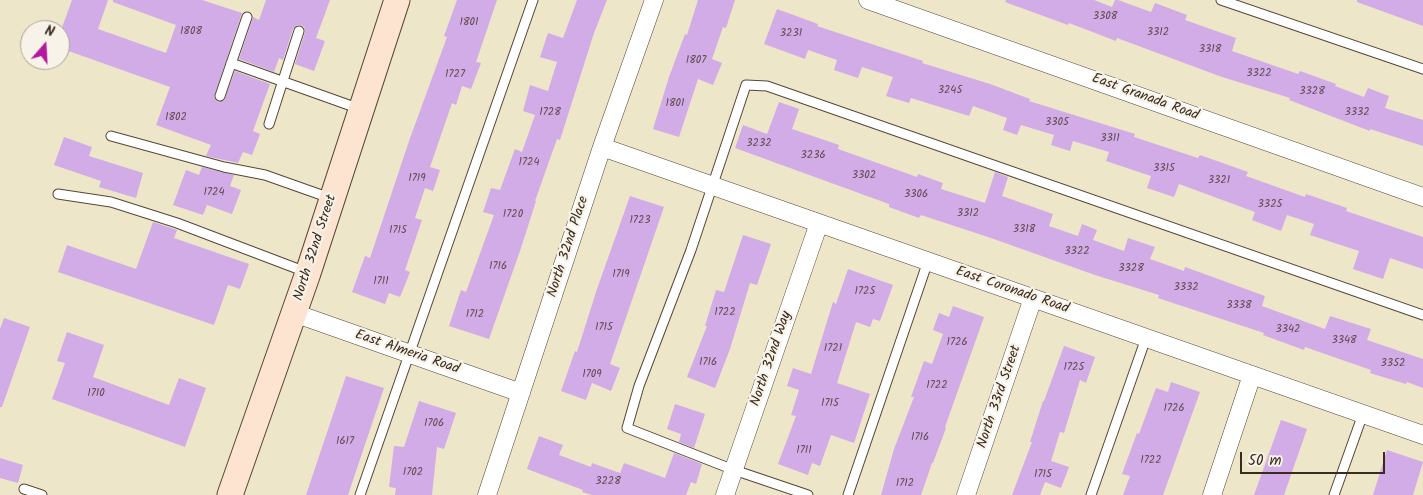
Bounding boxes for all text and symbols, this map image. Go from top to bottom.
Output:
house number: 3308 [1093,10,1117,24]
house number: 1801 [459,16,479,30]
north arrow [20,20,70,70]
text: N [42,20,57,44]
house number: 1808 [180,25,202,39]
house number: 3312 [1147,26,1169,40]
house number: 3231 [780,27,802,41]
house number: 3318 [1199,43,1221,57]
house number: 1807 [686,54,706,68]
house number: 3322 [1246,67,1272,81]
house number: 1727 [445,68,465,82]
street label: East Granada Road [1089,71,1201,125]
house number: 3245 [938,84,962,98]
house number: 3328 [1299,85,1325,99]
house number: 1801 [665,97,685,111]
house number: 1728 [539,106,561,120]
house number: 3332 [1344,106,1370,120]
house number: 1802 [165,111,187,125]
house number: 3305 [1045,116,1069,130]
house number: 3311 [1100,132,1120,146]
house number: 3232 [746,137,772,151]
house number: 3236 [800,149,826,163]
house number: 1724 [519,156,539,170]
house number: 3315 [1153,162,1175,176]
house number: 3302 [852,169,876,183]
house number: 1719 [408,172,426,186]
house number: 3321 [1208,174,1230,188]
house number: 1724 [204,186,224,200]
house number: 3306 [904,188,928,202]
street label: North 32nd Street [291,193,341,303]
street label: North 32nd Place [545,194,593,300]
house number: 3325 [1258,198,1282,212]
house number: 3312 [957,207,979,221]
house number: 1720 [503,208,523,222]
house number: 1723 [629,214,651,228]
house number: 3318 [1013,223,1035,237]
house number: 1715 [389,224,407,238]
house number: 3322 [1064,245,1090,259]
house number: 1716 [489,260,507,274]
house number: 3328 [1118,262,1144,276]
street label: East Coronado Road [953,264,1071,318]
house number: 1719 [612,268,630,282]
house number: 1711 [373,275,389,289]
house number: 3332 [1173,281,1199,295]
house number: 1725 [855,285,875,299]
house number: 3338 [1226,299,1252,313]
house number: 1722 [714,306,736,320]
house number: 1712 [466,308,484,322]
street label: North 32nd Way [748,309,796,409]
house number: 1715 [595,321,613,335]
house number: 3342 [1275,323,1301,337]
street label: East Almeria Road [353,327,461,379]
house number: 3348 [1331,334,1357,348]
house number: 1726 [946,336,968,350]
house number: 1721 [824,342,842,356]
street label: North 33rd Street [975,343,1025,451]
house number: 1716 [699,356,717,370]
house number: 3352 [1381,357,1405,371]
house number: 1725 [1064,361,1084,375]
house number: 1709 [582,368,602,382]
house number: 1722 [926,379,948,393]
house number: 1710 [87,387,105,401]
house number: 1715 [821,397,839,411]
house number: 1726 [1163,402,1185,416]
house number: 1706 [424,417,444,431]
house number: 1716 [911,431,929,445]
house number: 1617 [336,435,354,449]
scale bar [1243,442,1388,474]
house number: 1711 [796,444,812,458]
text: 50 m [1248,449,1282,473]
house number: 1722 [1140,454,1162,468]
house number: 1702 [403,466,423,480]
house number: 1715 [1034,468,1052,482]
house number: 3228 [595,475,621,489]
house number: 1712 [896,477,914,491]

